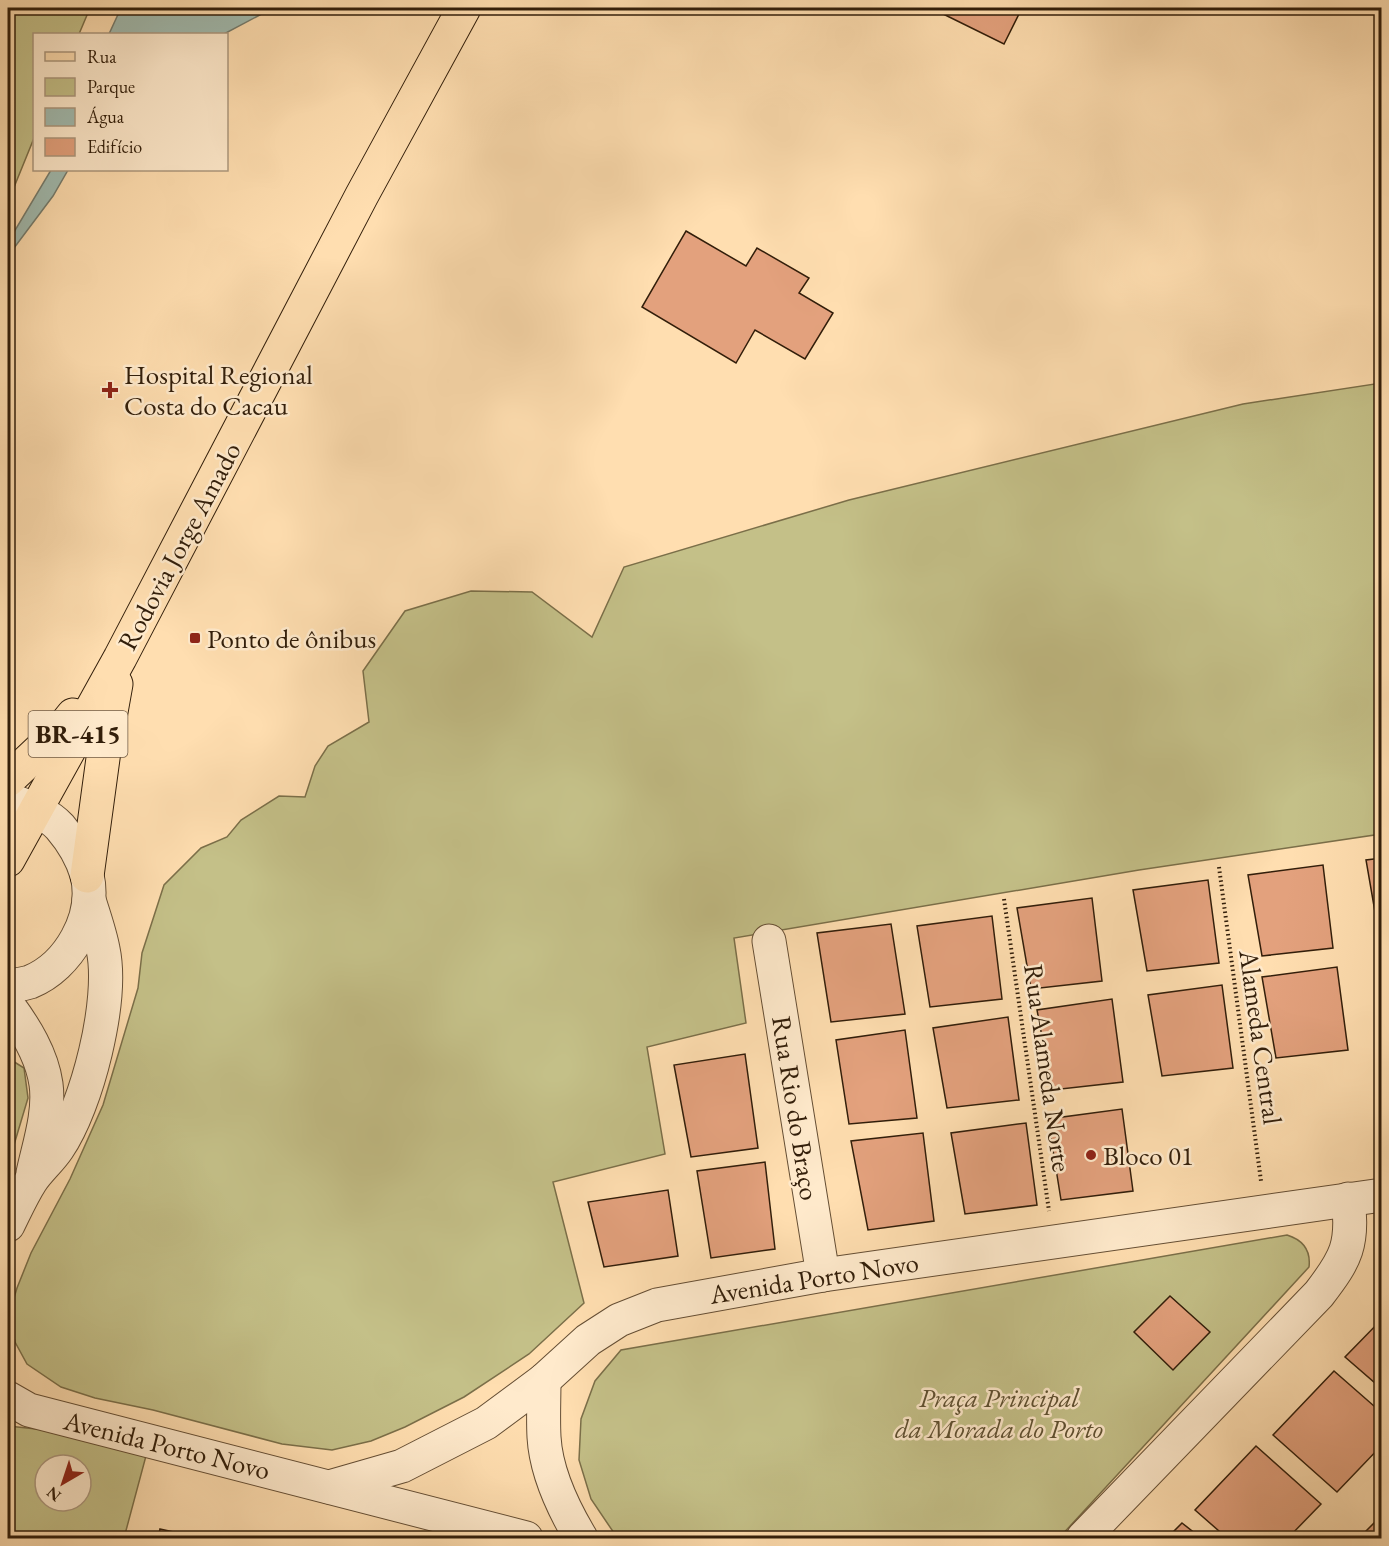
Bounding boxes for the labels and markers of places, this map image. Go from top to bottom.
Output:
place label: Hospital Regional Costa do Cacau [124,357,313,423]
marker: Hospital Regional Costa do Cacau [101,381,119,399]
place label: Ponto de ônibus [207,621,376,656]
marker: Ponto de ônibus [188,631,202,645]
place label: Bloco 01 [1103,1138,1194,1173]
marker: Bloco 01 [1084,1148,1098,1162]

